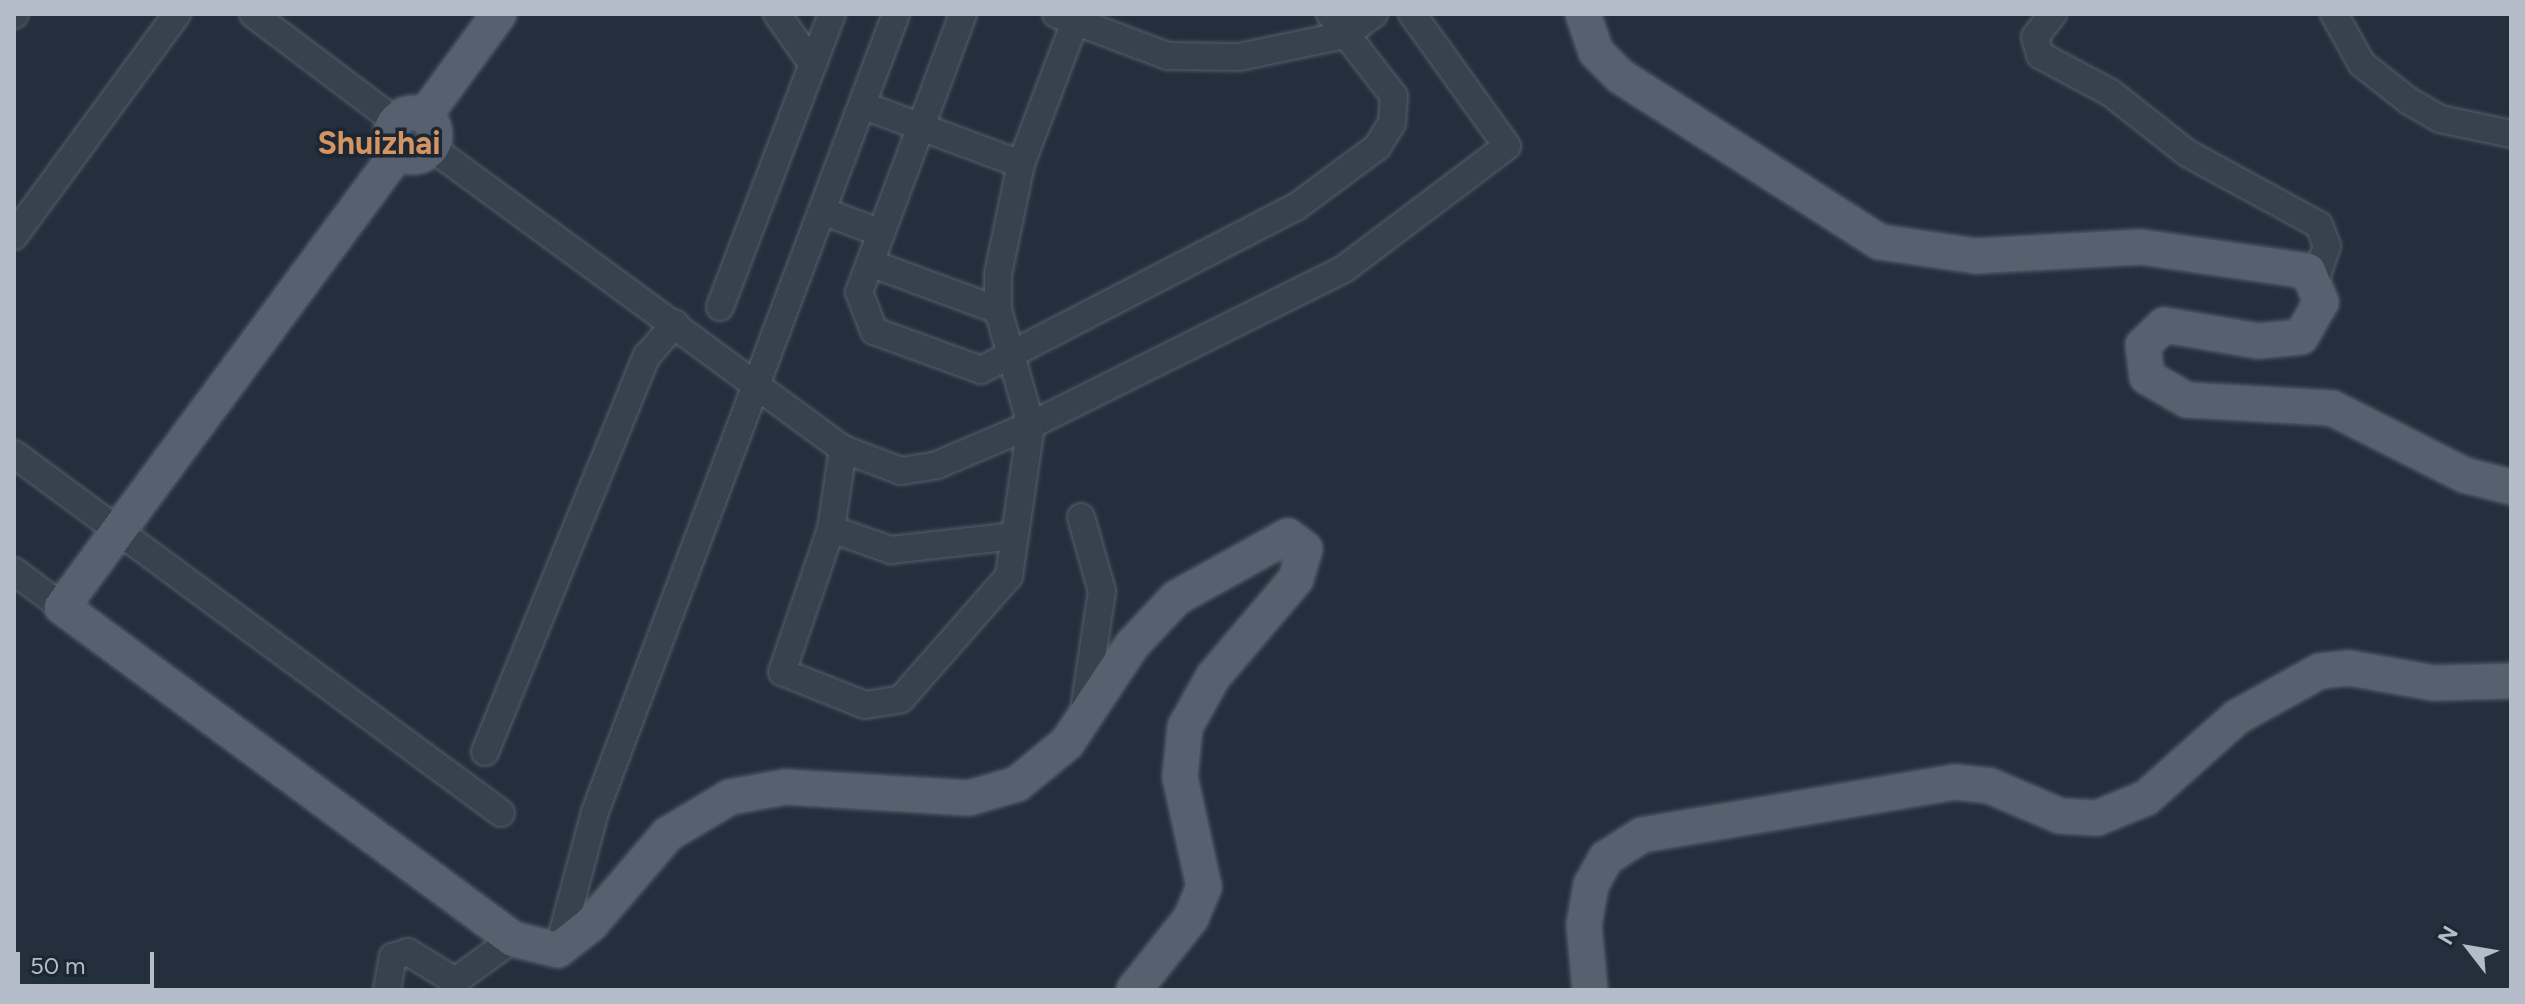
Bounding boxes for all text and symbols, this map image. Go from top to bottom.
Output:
district label: Shuizhai [317,124,441,162]
north arrow [2429,908,2509,988]
text: N [2432,921,2464,950]
scale bar [20,936,158,986]
text: 50 m [30,951,86,980]

